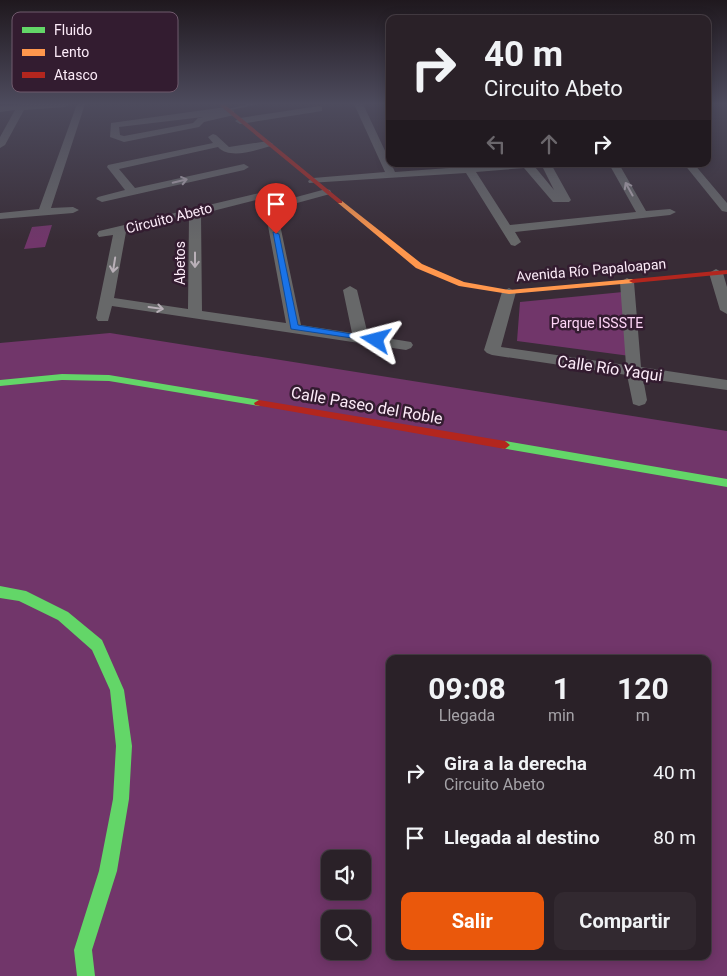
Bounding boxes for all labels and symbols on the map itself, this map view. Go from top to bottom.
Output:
legend [12,12,178,92]
text: Fluido [54,22,92,38]
text: Lento [54,44,89,60]
text: Atasco [54,67,98,83]
one-way arrow [171,176,187,185]
pin [255,183,297,234]
one-way arrow [623,183,633,197]
street label: Circuito Abeto [124,200,214,236]
street label: Abetos [172,241,188,285]
one-way arrow [190,252,200,268]
street label: Avenida Río Papaloapan [515,255,667,285]
one-way arrow [108,257,118,273]
one-way arrow [148,303,164,313]
position arrow [349,313,401,365]
park label: Parque ISSSTE [551,315,643,331]
street label: Calle Río Yaqui [556,352,664,385]
street label: Calle Paseo del Roble [290,383,444,428]

